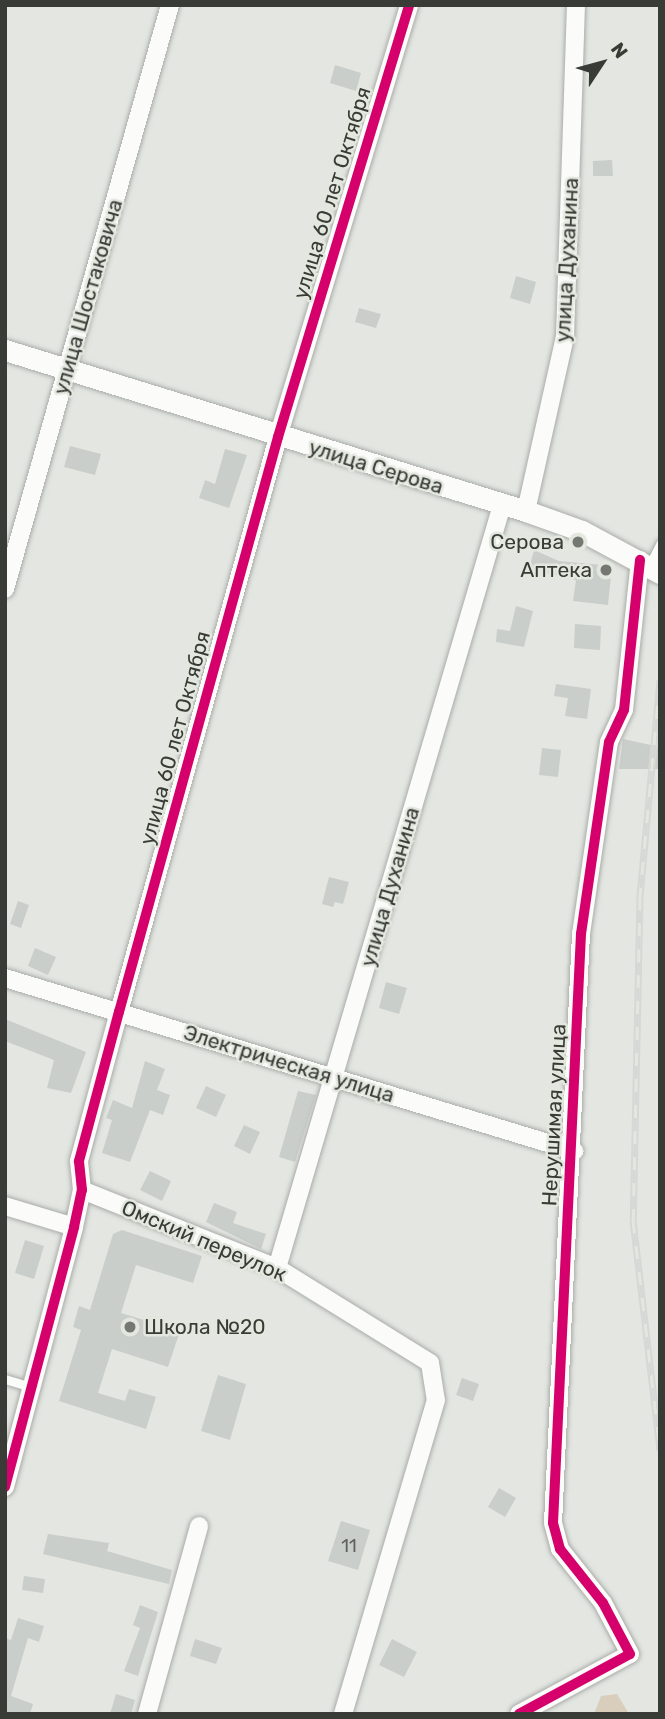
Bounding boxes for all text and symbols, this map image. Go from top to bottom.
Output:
north arrow [567,28,637,98]
text: N [606,38,633,63]
street label: улица 60 лет Октября [288,84,376,302]
street label: улица Духанина [550,177,584,343]
street label: улица Шостаковича [48,196,128,398]
street label: улица Серова [306,435,446,499]
place label: Серова [490,529,564,555]
marker: Серова [570,534,586,550]
place label: Аптека [520,557,592,583]
marker: Аптека [598,562,614,578]
street label: улица 60 лет Октября [134,628,216,848]
street label: улица Духанина [355,804,425,970]
street label: Электрическая улица [181,1020,397,1108]
street label: Нерушимая улица [537,1023,571,1207]
street label: Омский переулок [118,1195,290,1287]
place label: Школа №20 [144,1314,266,1340]
marker: Школа №20 [122,1319,138,1335]
house number: 11 [341,1535,357,1557]

